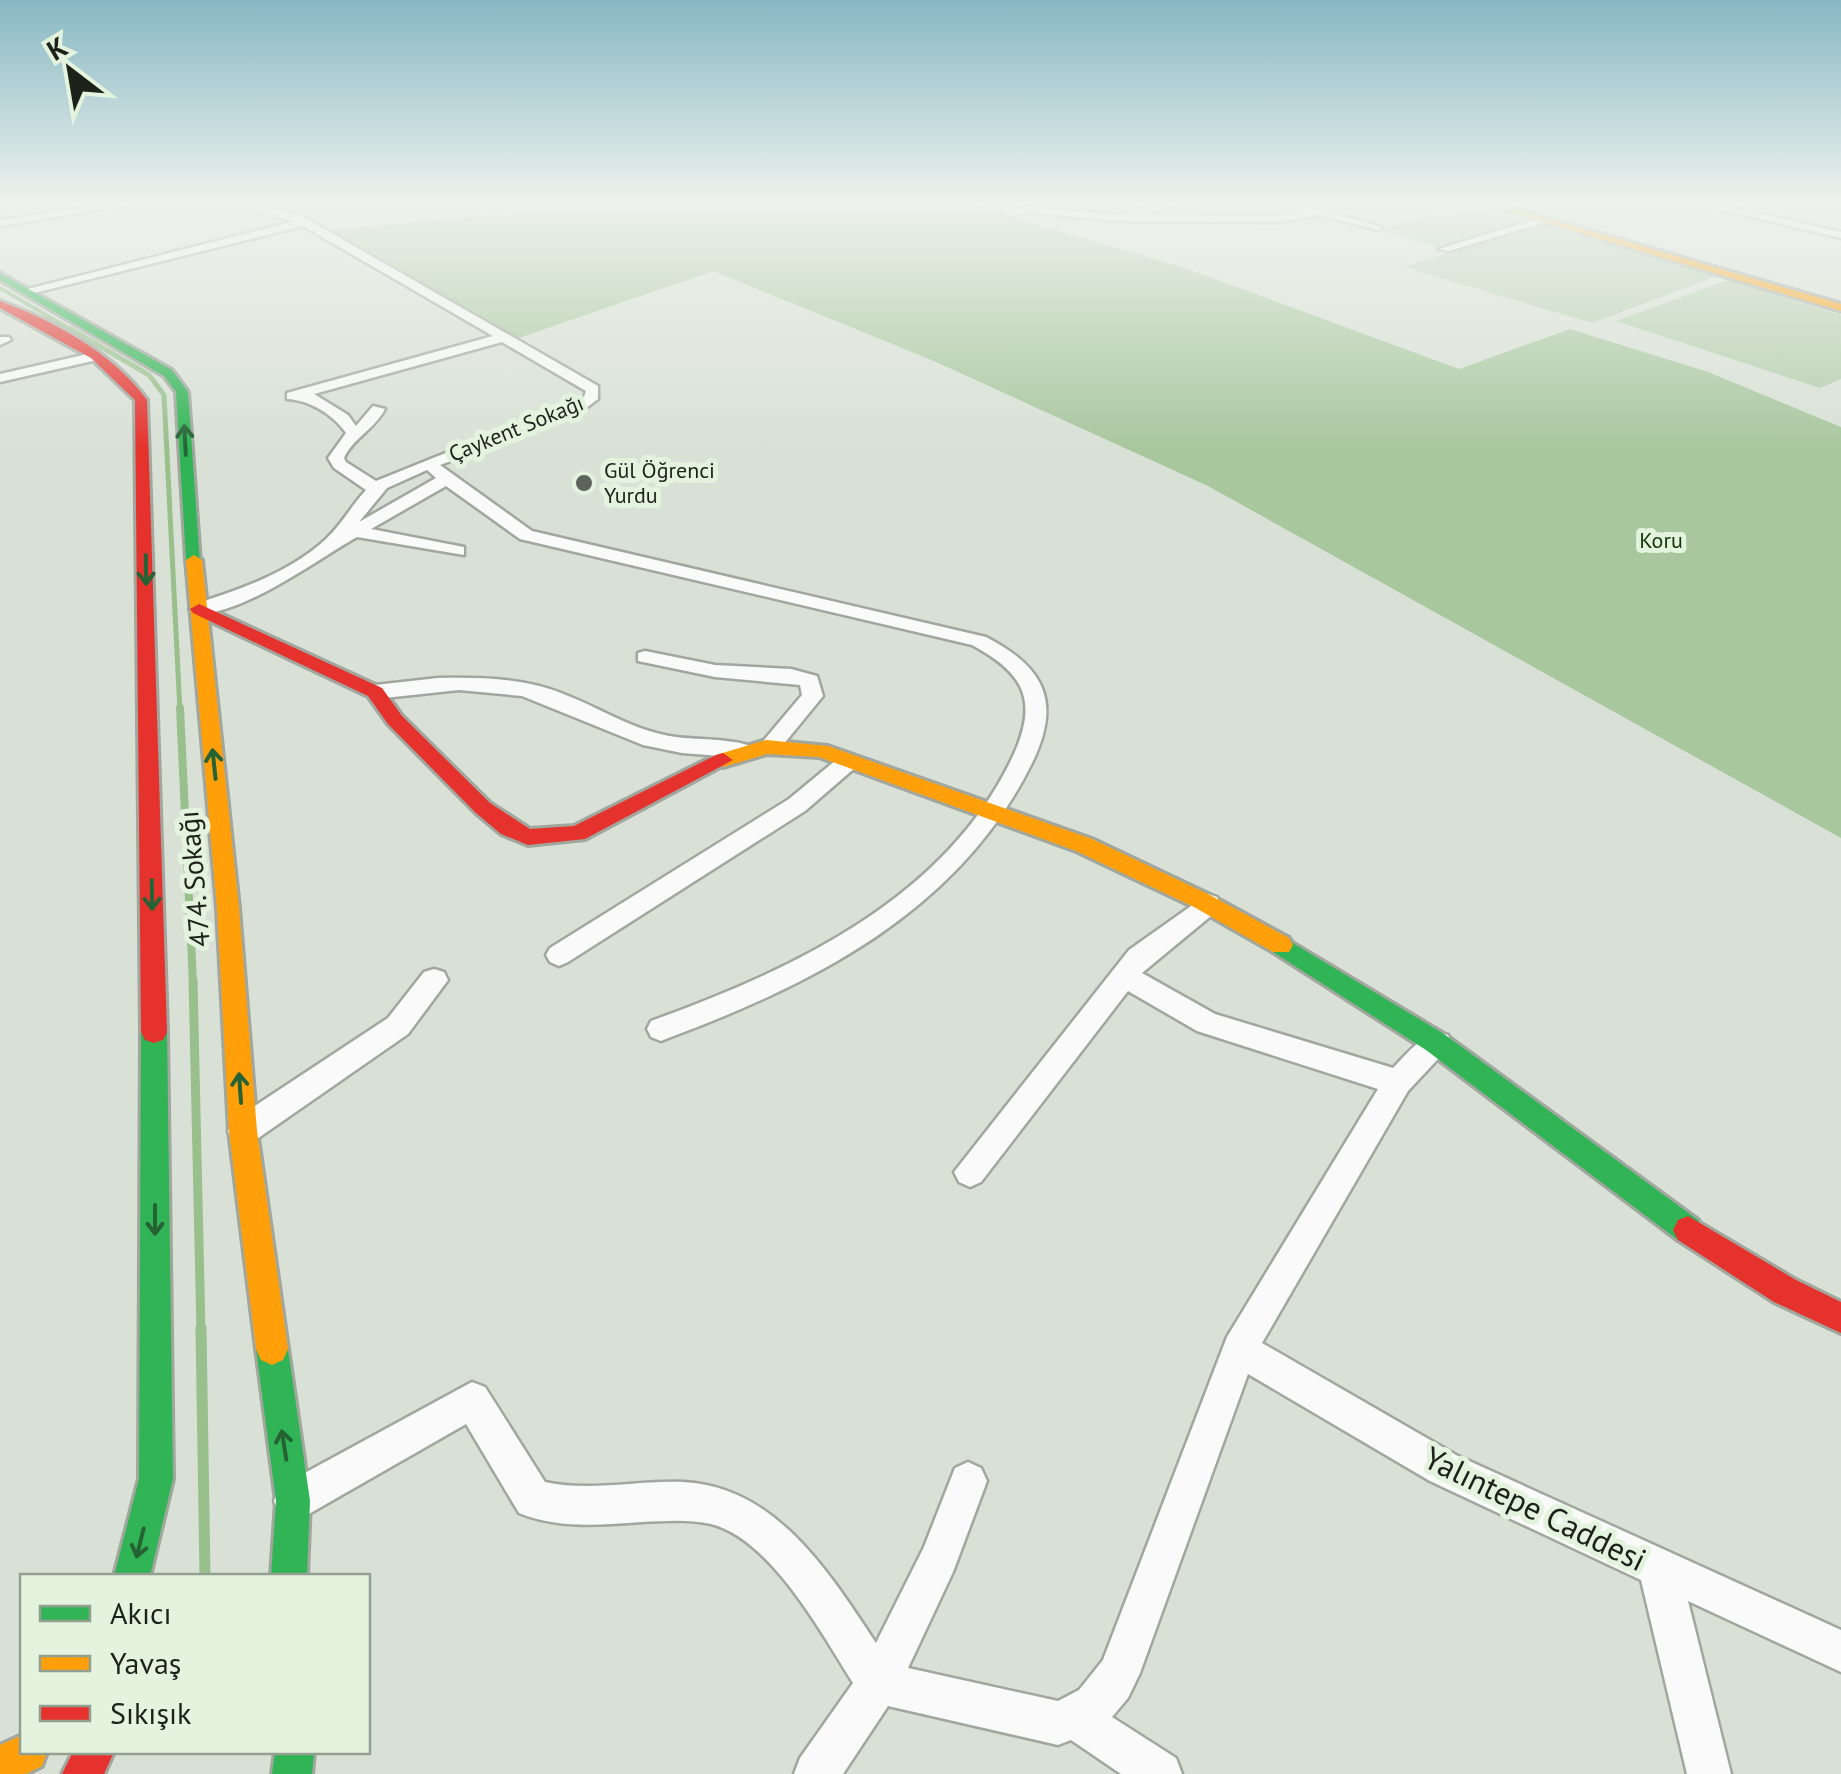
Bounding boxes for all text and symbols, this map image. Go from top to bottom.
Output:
north arrow [20,20,120,120]
text: K [40,27,74,68]
street label: Çaykent Sokağı [445,388,587,468]
one-way arrow [175,424,194,457]
place label: Gül Öğrenci Yurdu [604,456,715,509]
marker: Gül Öğrenci Yurdu [573,472,595,494]
park label: Koru [1639,526,1683,554]
one-way arrow [136,552,156,585]
one-way arrow [204,748,223,780]
street label: 474. Sokağı [169,809,218,949]
one-way arrow [143,878,162,910]
one-way arrow [230,1072,249,1104]
one-way arrow [146,1202,164,1235]
one-way arrow [274,1429,292,1462]
street label: Yalıntepe Caddesi [1417,1436,1653,1580]
one-way arrow [130,1527,149,1558]
legend [20,1574,370,1754]
text: Akıcı [110,1593,172,1632]
text: Yavaş [110,1643,181,1682]
text: Sıkışık [110,1693,192,1732]

